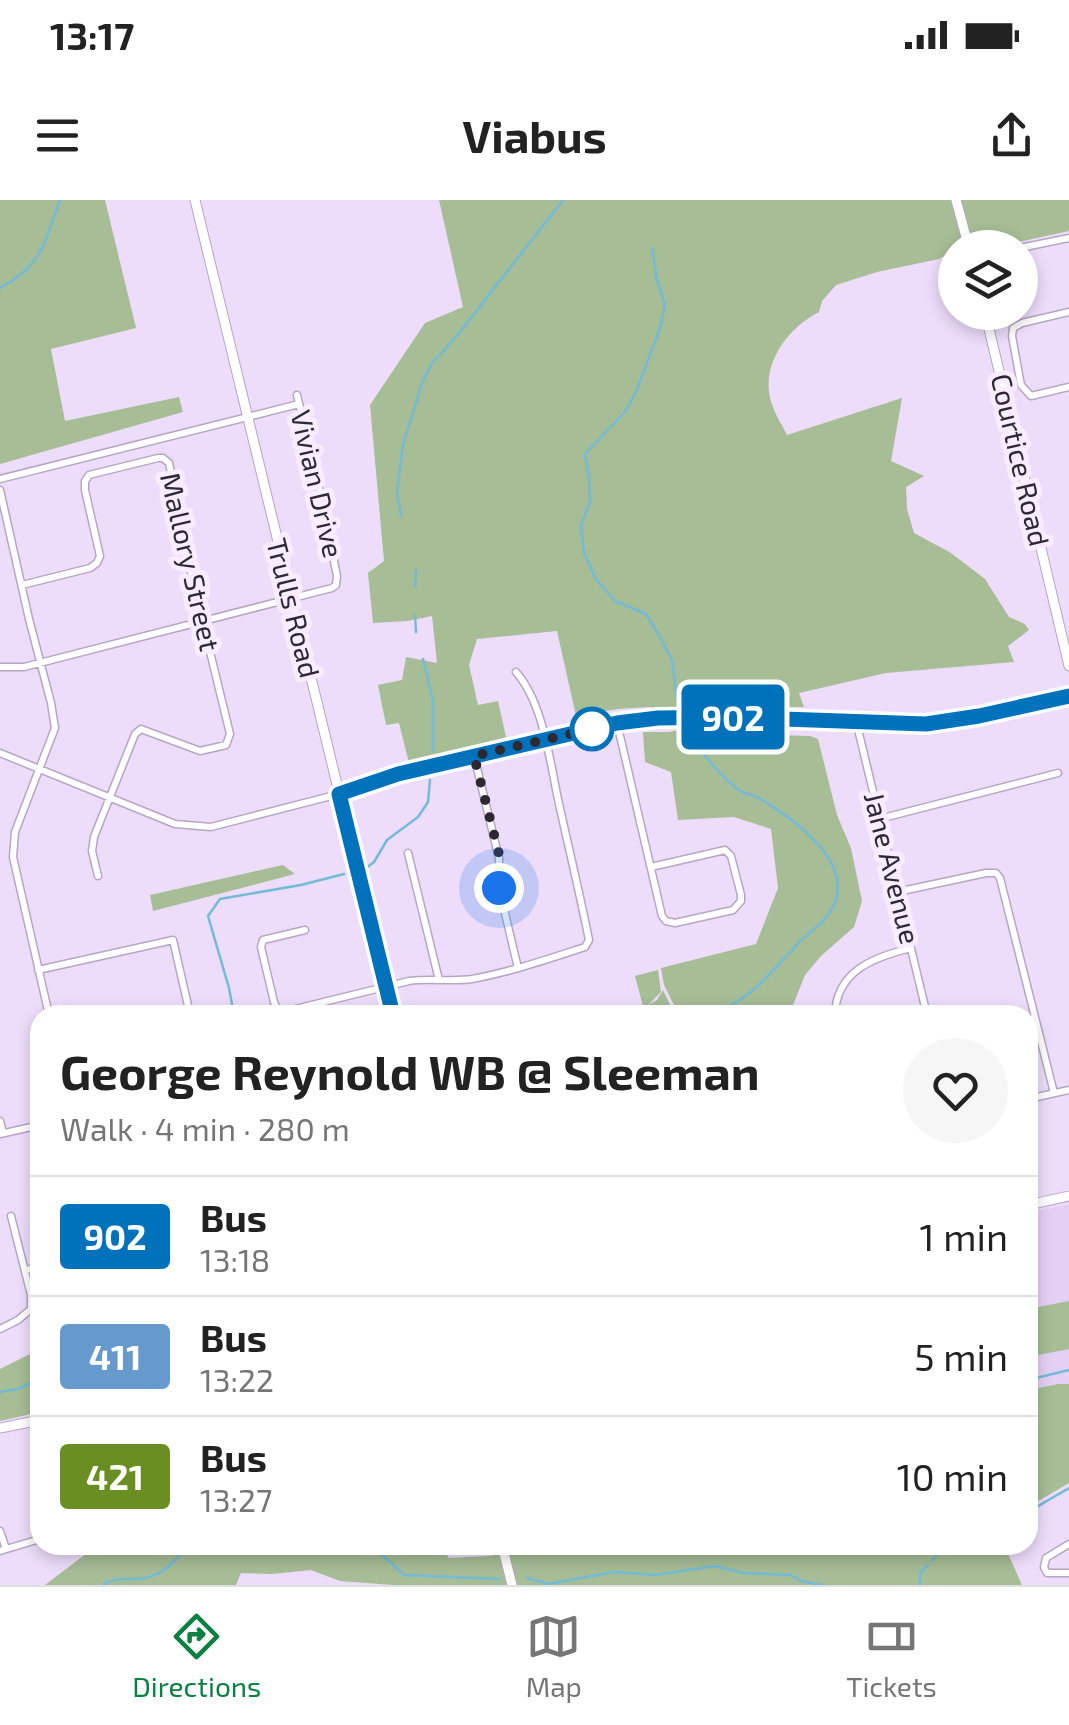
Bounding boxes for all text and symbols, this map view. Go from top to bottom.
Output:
text: 13:17 [50,12,134,58]
icon: menu [30,108,85,163]
text: Viabus [462,108,607,162]
icon: share [984,108,1039,163]
map controls [938,230,1038,330]
button: layers [938,230,1038,330]
street label: Courtice Road [985,370,1057,549]
street label: Vivian Drive [285,407,351,561]
street label: Mallory Street [154,469,228,654]
street label: Trulls Road [260,535,328,681]
line badge: 902 [676,684,790,750]
text: 902 [701,696,765,738]
unlabelled marker [571,708,613,750]
street label: Jane Avenue [858,788,928,947]
your location [474,863,524,913]
button: heart [903,1038,1008,1143]
text: George Reynold WB @ Sleeman [60,1042,760,1100]
text: Walk · 4 min · 280 m [60,1109,350,1147]
text: Bus [200,1194,267,1240]
text: 1 min [920,1213,1008,1259]
text: 902 [83,1215,147,1257]
text: 13:18 [200,1240,270,1278]
text: Bus [200,1314,267,1360]
text: 5 min [914,1333,1008,1379]
text: 411 [89,1335,141,1377]
text: 13:22 [200,1360,274,1398]
text: Bus [200,1434,267,1480]
text: 10 min [897,1453,1008,1499]
text: 421 [86,1455,144,1497]
text: 13:27 [200,1480,272,1518]
tab: Directions [132,1609,261,1703]
tab: Map [526,1609,582,1703]
tab: Tickets [846,1609,937,1703]

